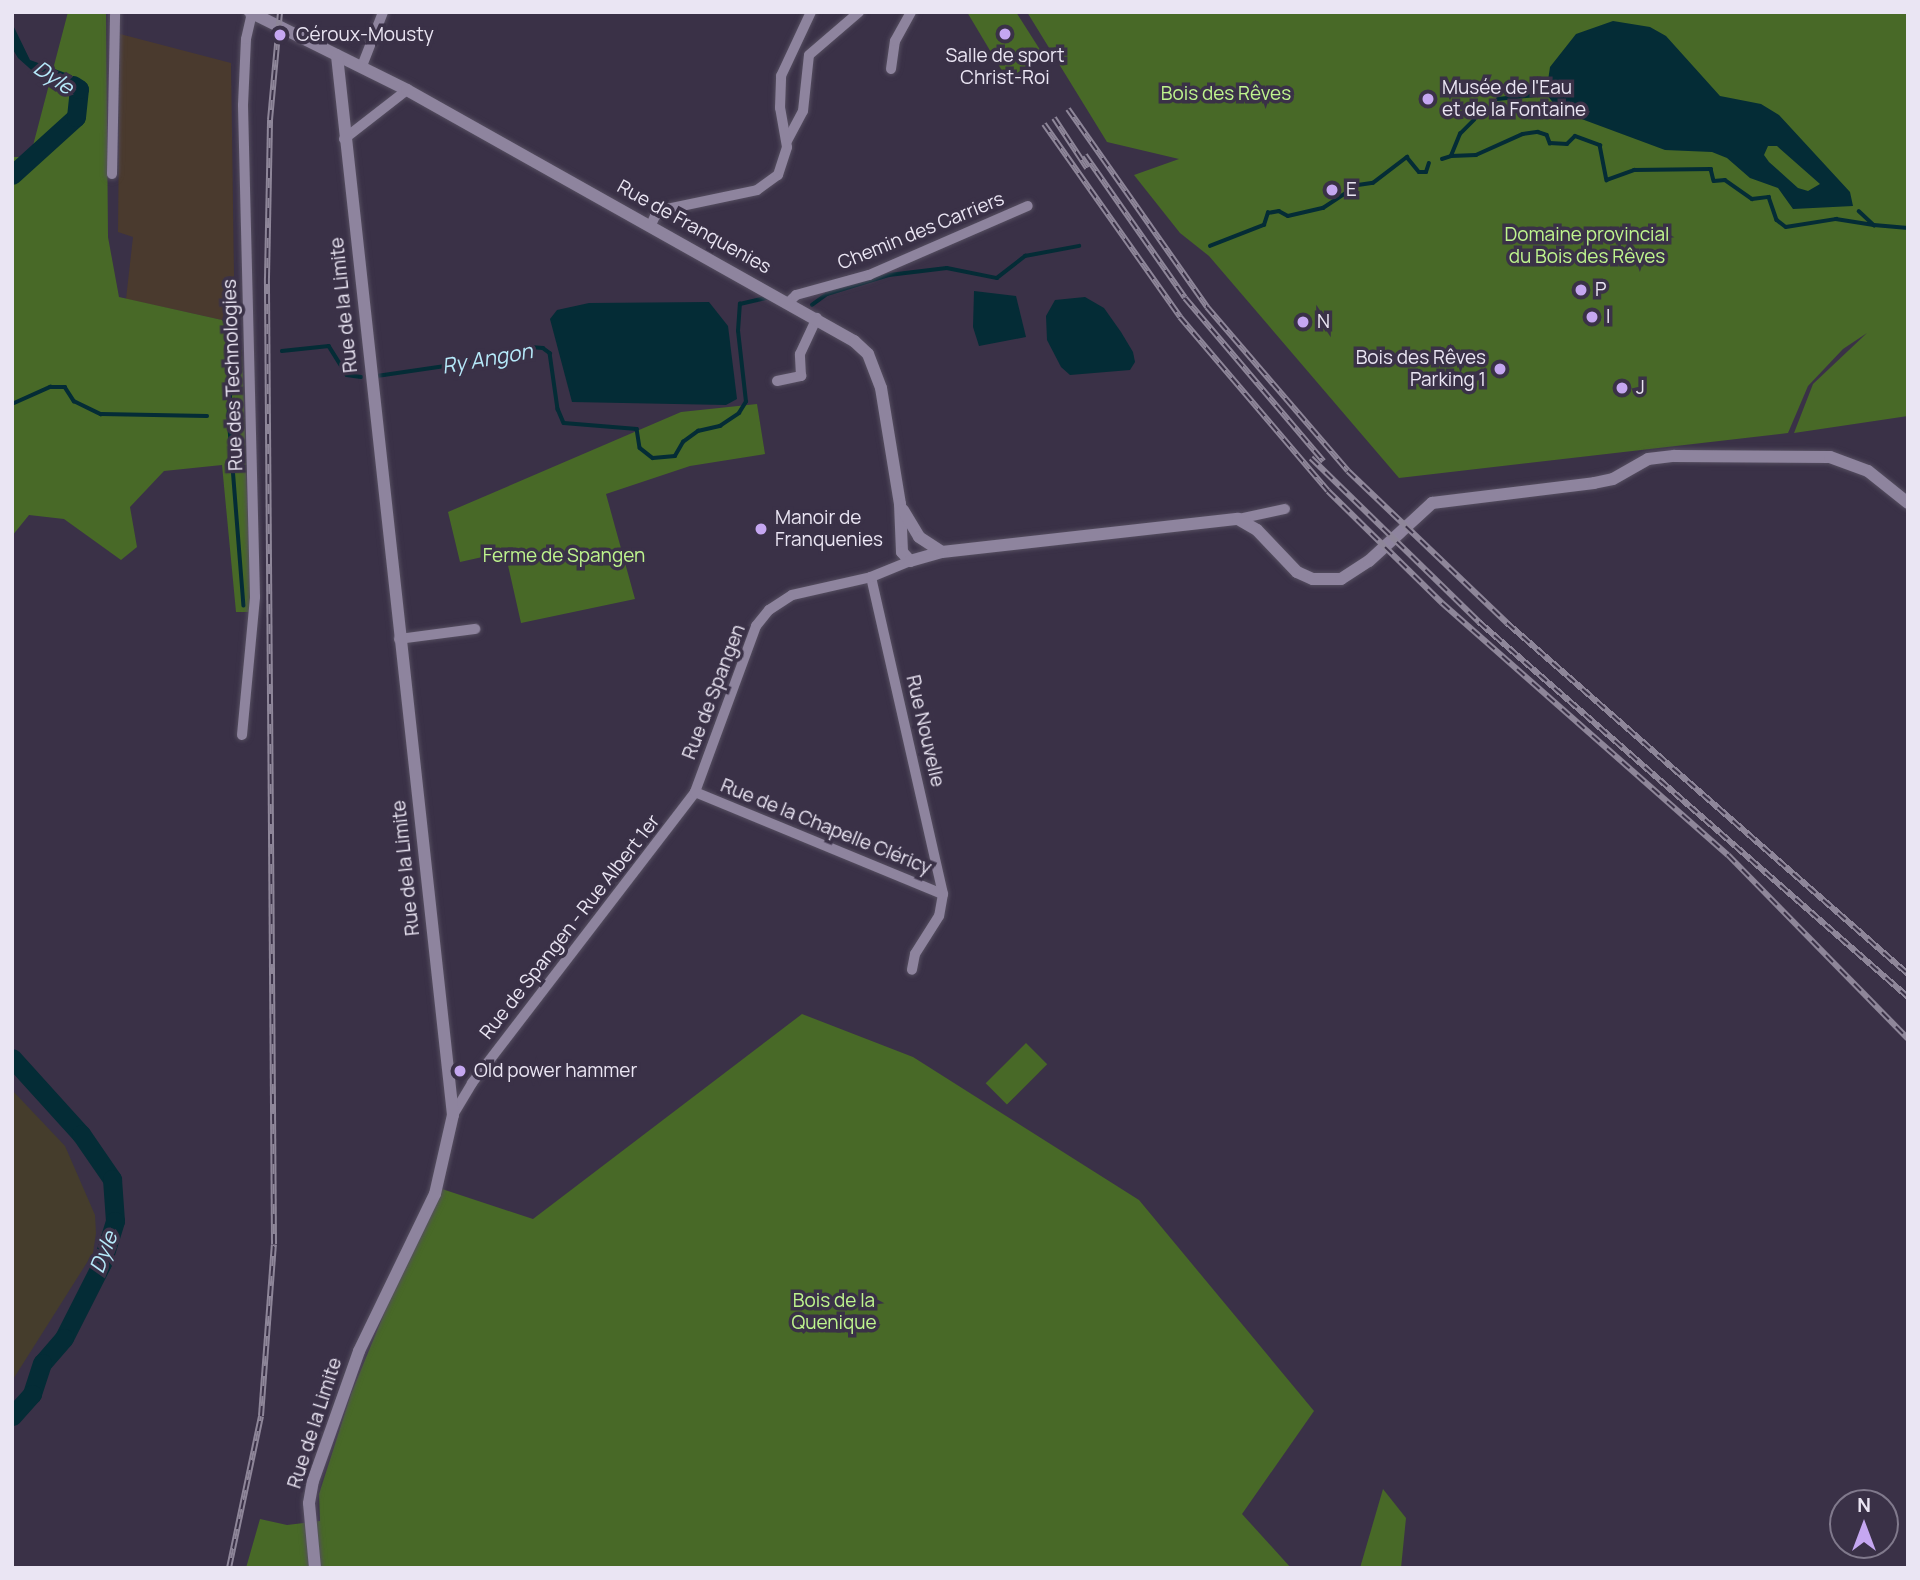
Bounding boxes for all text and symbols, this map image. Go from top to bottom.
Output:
place label: Céroux-Mousty [296,24,434,46]
marker: Céroux-Mousty [270,25,290,45]
marker: Salle de sport Christ-Roi [997,26,1013,42]
place label: Salle de sport Christ-Roi [945,45,1065,89]
water label: Dyle [29,55,79,99]
place label: Musée de l'Eau et de la Fontaine [1442,77,1586,121]
park label: Bois des Rêves [1161,83,1291,105]
marker: Musée de l'Eau et de la Fontaine [1420,91,1436,107]
street label: Rue de Franquenies [613,175,775,279]
place label: E [1346,179,1357,201]
marker: E [1324,182,1340,198]
street label: Chemin des Carriers [835,187,1007,275]
park label: Domaine provincial du Bois des Rêves [1505,224,1669,268]
street label: Rue de la Limite [326,236,362,374]
street label: Rue des Technologies [218,279,248,471]
place label: P [1595,279,1606,301]
marker: P [1573,282,1589,298]
place label: I [1606,306,1610,328]
marker: I [1584,309,1600,325]
place label: N [1317,311,1330,333]
marker: N [1295,314,1311,330]
water label: Ry Angon [440,338,534,378]
place label: Bois des Rêves Parking 1 [1356,347,1486,391]
marker: Bois des Rêves Parking 1 [1492,361,1508,377]
place label: J [1636,377,1645,399]
marker: J [1614,380,1630,396]
place label: Manoir de Franquenies [775,507,883,551]
marker: Manoir de Franquenies [753,521,769,537]
park label: Ferme de Spangen [483,545,645,567]
street label: Rue de Spangen [678,621,750,763]
street label: Rue Nouvelle [901,673,949,789]
street label: Rue de la Chapelle Cléricy [717,774,935,880]
street label: Rue de la Limite [388,799,424,937]
street label: Rue de Spangen - Rue Albert 1er [475,810,665,1044]
place label: Old power hammer [474,1060,637,1082]
marker: Old power hammer [452,1063,468,1079]
water label: Dyle [84,1228,122,1276]
park label: Bois de la Quenique [791,1290,877,1334]
street label: Rue de la Limite [283,1355,347,1491]
north arrow [1829,1489,1899,1559]
text: N [1857,1492,1871,1518]

